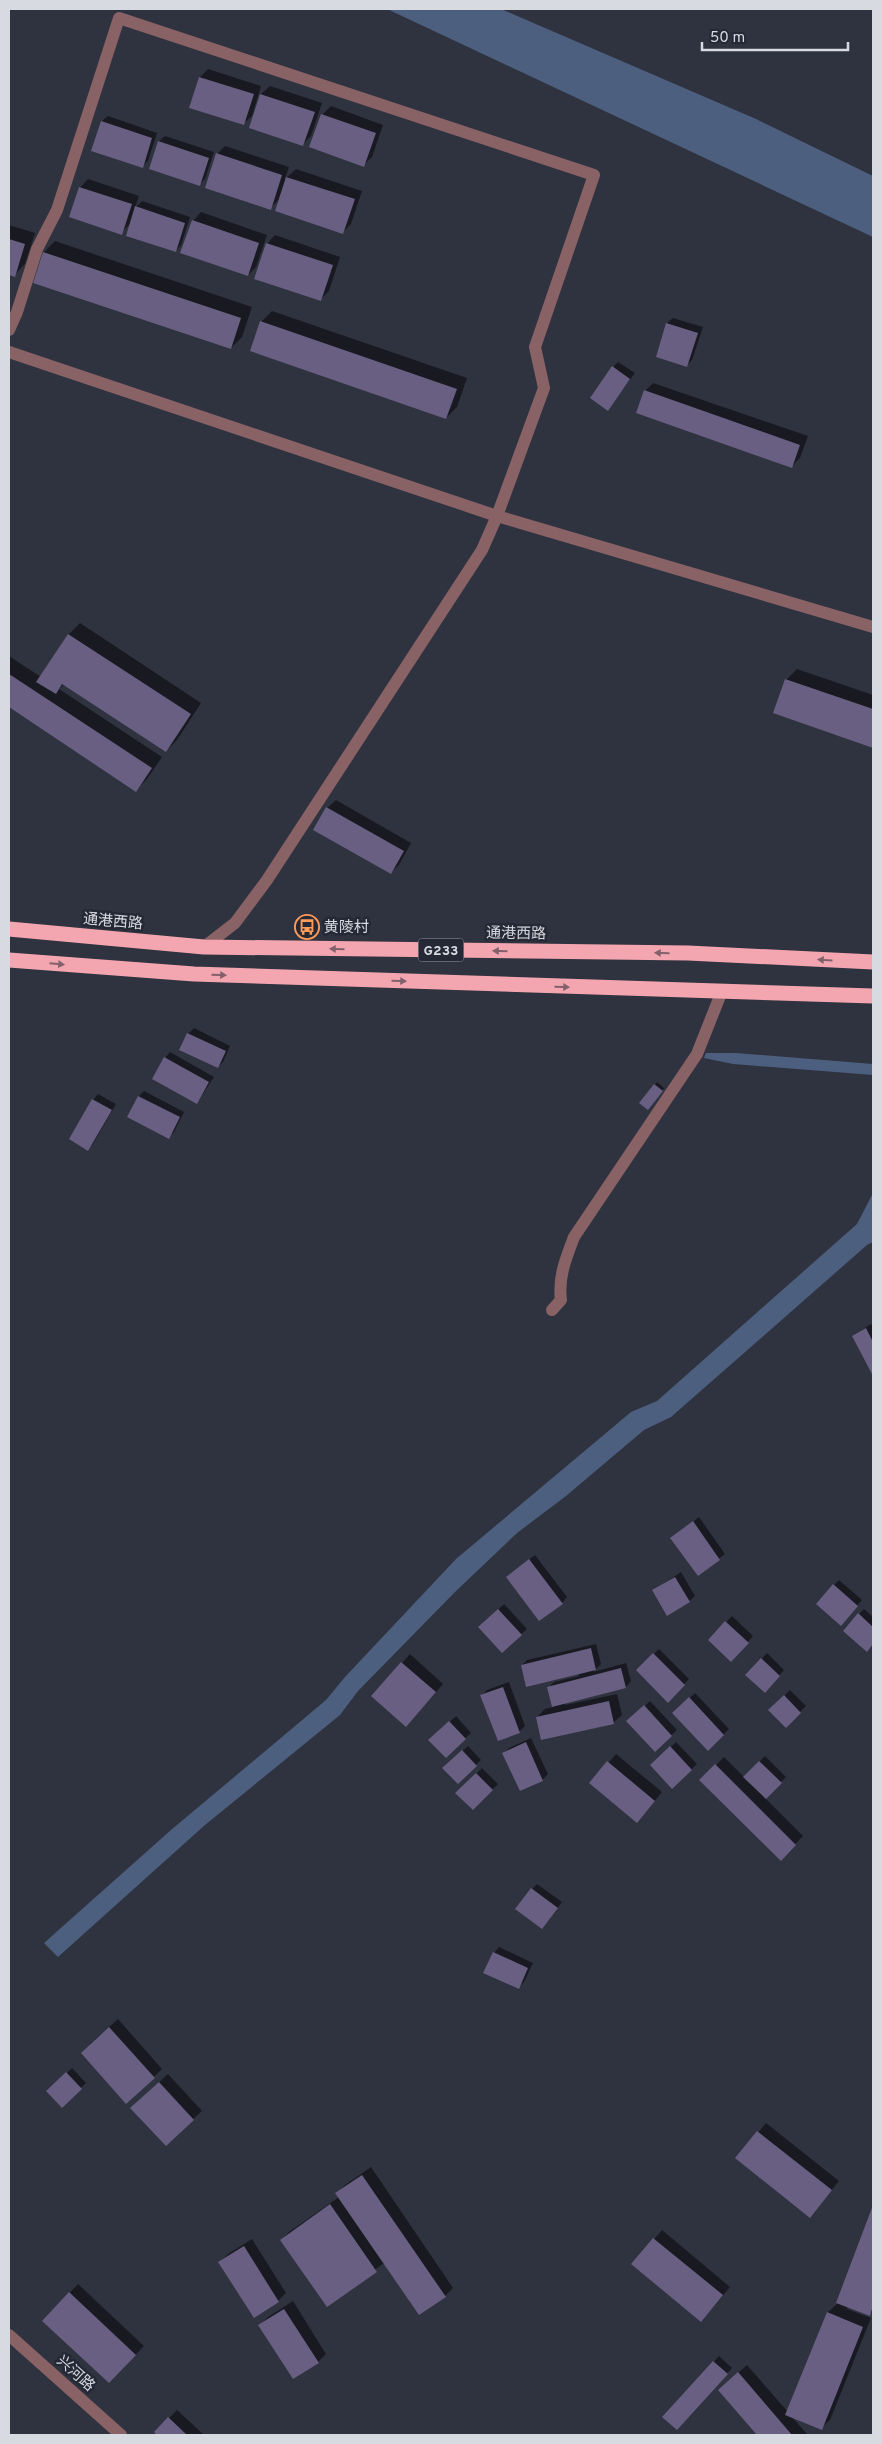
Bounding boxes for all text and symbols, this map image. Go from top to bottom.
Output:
scale bar [702,20,848,52]
text: 50 m [710,29,745,48]
street label: 通港西路 [82,910,144,935]
bus stop icon: 黄陵村 [294,914,320,940]
place label: 黄陵村 [324,918,369,938]
street label: 通港西路 [486,924,546,945]
road number: G233 [418,938,464,962]
one-way arrow [329,944,345,952]
one-way arrow [491,947,507,955]
one-way arrow [654,949,670,957]
one-way arrow [816,955,832,963]
one-way arrow [50,960,66,968]
one-way arrow [212,972,228,980]
one-way arrow [392,978,408,986]
one-way arrow [554,983,570,991]
street label: 兴河路 [52,2352,98,2396]

